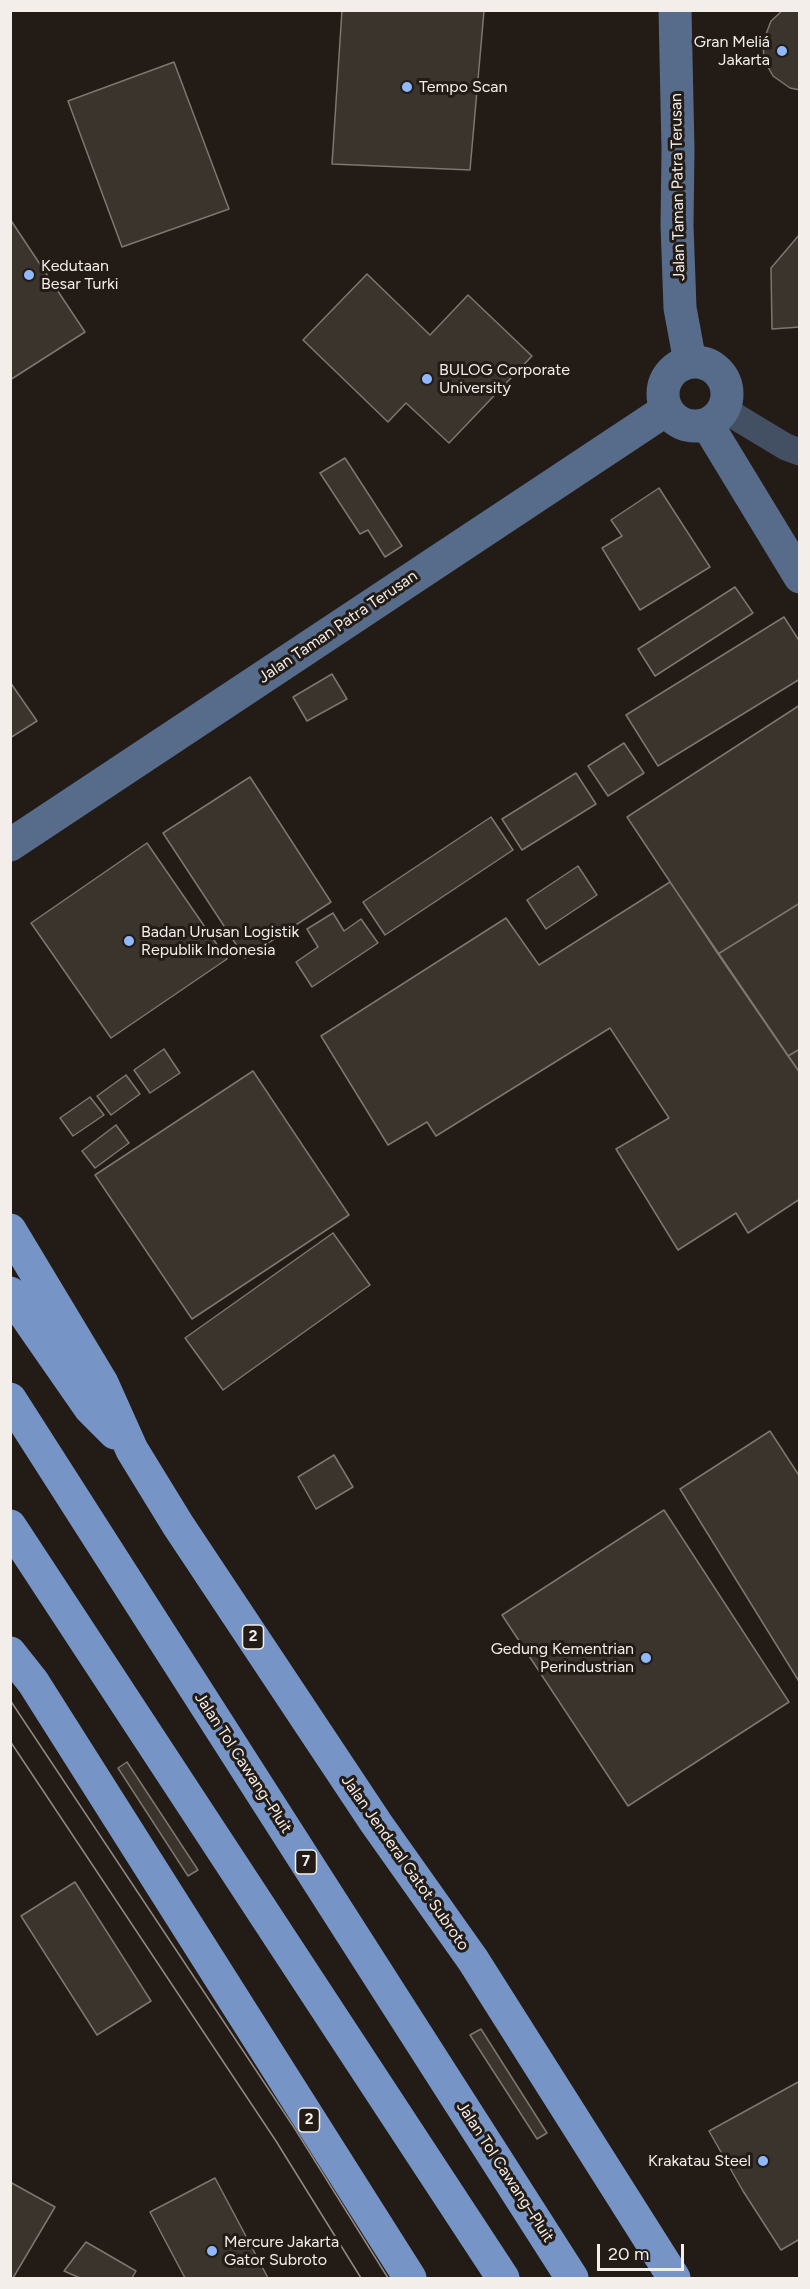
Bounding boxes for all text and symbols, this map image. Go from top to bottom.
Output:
place label: Gran Meliá Jakarta [694,32,770,70]
marker: Gran Meliá Jakarta [775,44,789,58]
place label: Tempo Scan [419,77,507,97]
marker: Tempo Scan [400,80,414,94]
street label: Jalan Taman Patra Terusan [667,93,689,281]
place label: Kedutaan Besar Turki [41,256,118,294]
marker: Kedutaan Besar Turki [22,268,36,282]
place label: BULOG Corporate University [439,360,570,398]
marker: BULOG Corporate University [420,372,434,386]
street label: Jalan Taman Patra Terusan [255,567,421,687]
place label: Badan Urusan Logistik Republik Indonesia [141,922,299,960]
marker: Badan Urusan Logistik Republik Indonesia [122,934,136,948]
road number: 2 [242,1625,264,1649]
place label: Gedung Kementrian Perindustrian [491,1639,634,1677]
marker: Gedung Kementrian Perindustrian [639,1651,653,1665]
street label: Jalan Tol Cawang–Pluit [190,1689,296,1837]
street label: Jalan Jenderal Gatot Subroto [337,1772,473,1954]
road number: 7 [296,1850,316,1874]
street label: Jalan Tol Cawang–Pluit [452,2098,558,2246]
road number: 2 [298,2108,320,2132]
place label: Krakatau Steel [648,2151,751,2171]
marker: Krakatau Steel [756,2154,770,2168]
place label: Mercure Jakarta Gator Subroto [224,2232,339,2270]
scale bar [600,2232,687,2270]
text: 20 m [608,2243,649,2265]
marker: Mercure Jakarta Gator Subroto [205,2244,219,2258]

